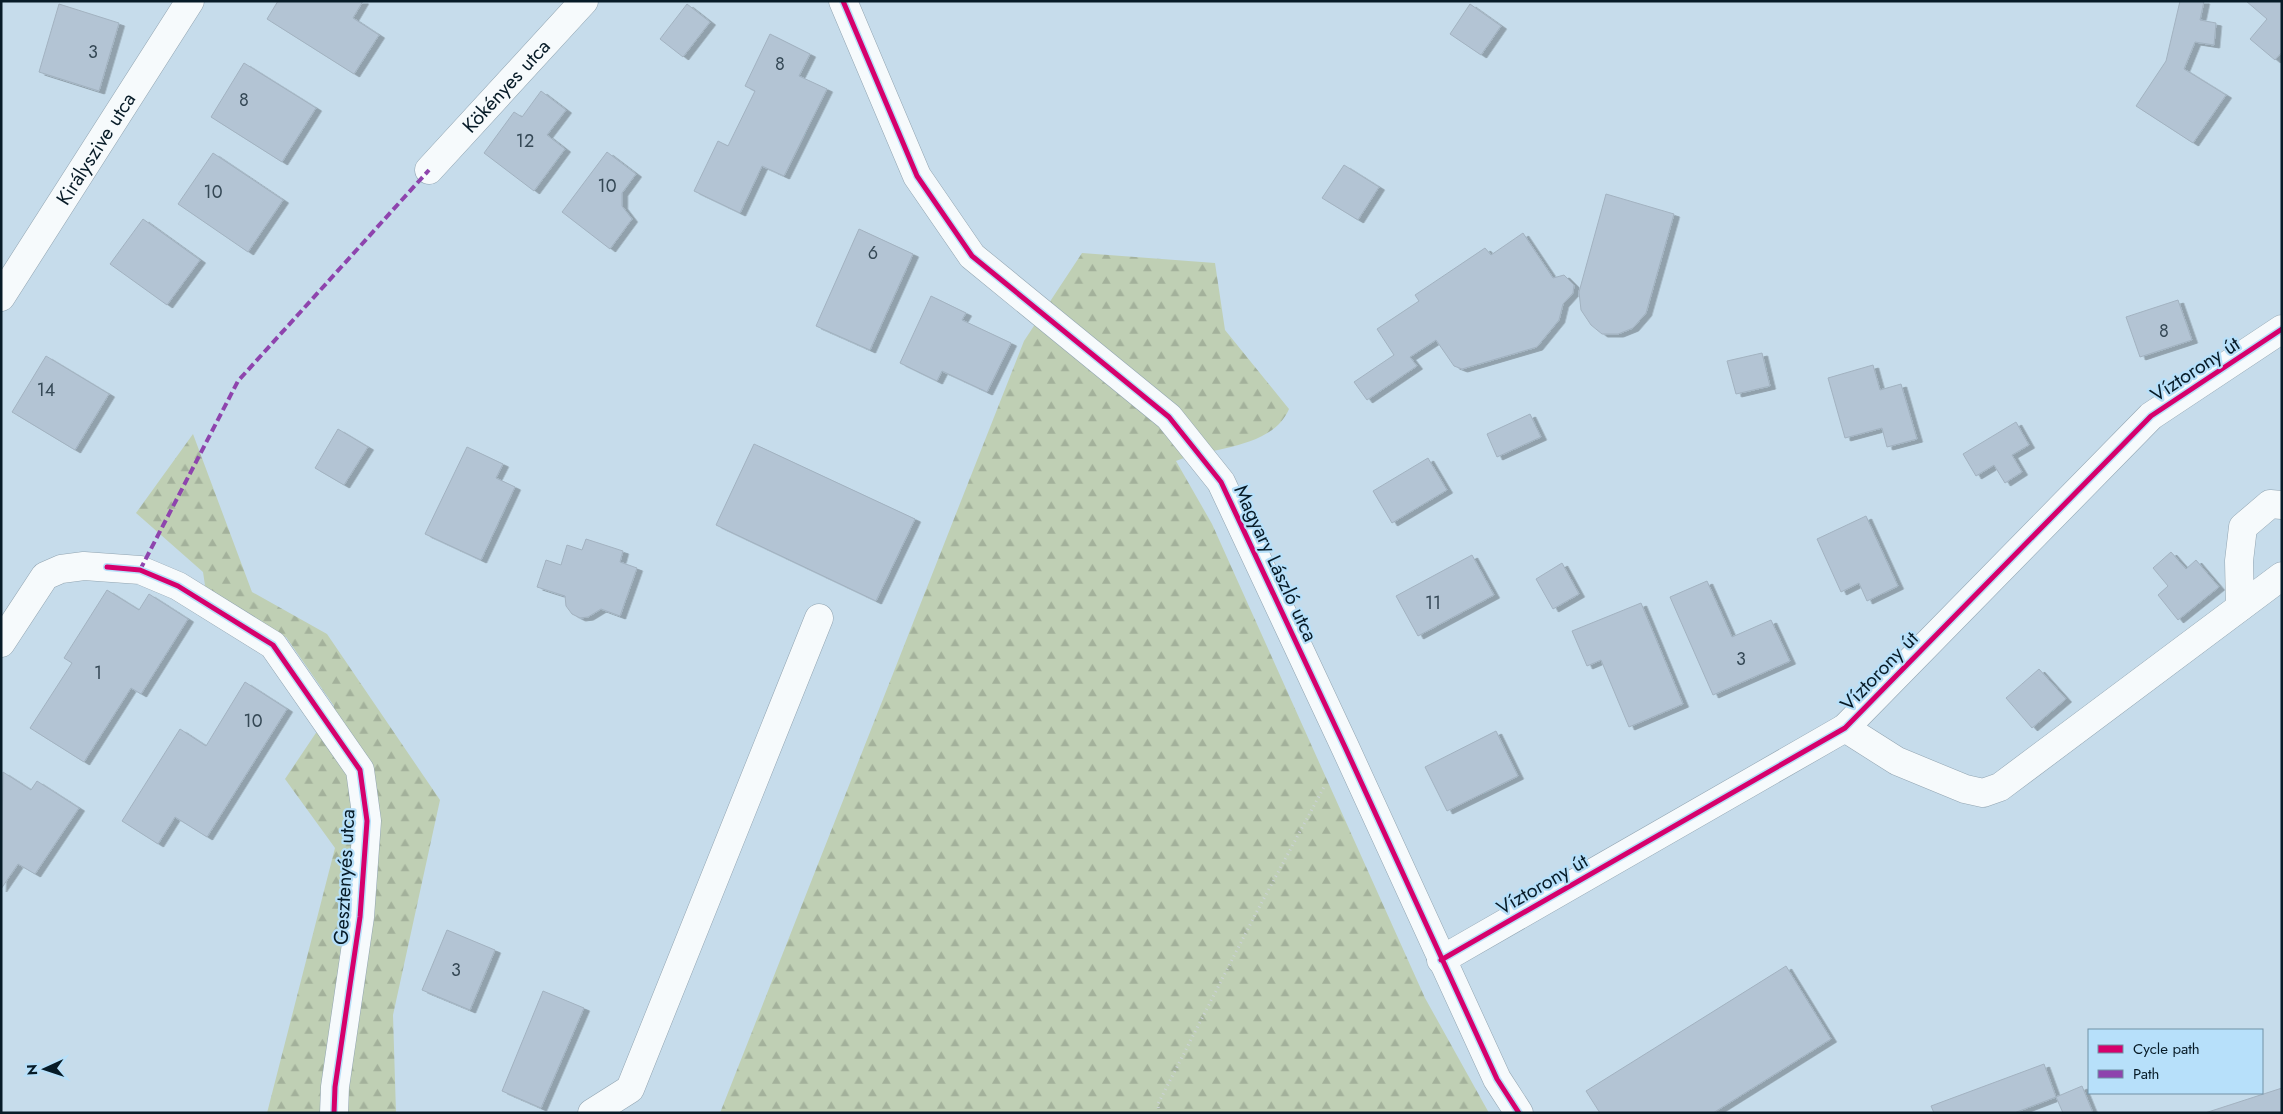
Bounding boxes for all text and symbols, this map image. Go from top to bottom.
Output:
street label: Kökényes utca [456,33,557,140]
house number: 3 [88,39,98,65]
house number: 8 [775,51,785,77]
street label: Királyszive utca [49,87,143,211]
house number: 8 [239,87,249,113]
house number: 12 [516,128,534,154]
house number: 10 [598,173,617,199]
house number: 10 [204,179,223,205]
house number: 6 [868,240,878,266]
house number: 8 [2159,318,2169,344]
street label: Víztorony út [2145,330,2246,409]
house number: 14 [37,377,55,403]
street label: Magyary László utca [1227,480,1325,646]
house number: 11 [1425,590,1441,616]
street label: Víztorony út [1834,625,1925,718]
house number: 3 [1736,646,1746,672]
house number: 1 [94,660,102,686]
house number: 10 [244,708,263,734]
street label: Gesztenyés utca [326,808,363,946]
street label: Víztorony út [1491,846,1594,922]
house number: 3 [451,957,461,983]
legend [2088,1029,2263,1094]
text: Cycle path [2133,1038,2200,1060]
north arrow [20,1044,70,1094]
text: Path [2133,1063,2159,1085]
text: N [22,1064,42,1076]

